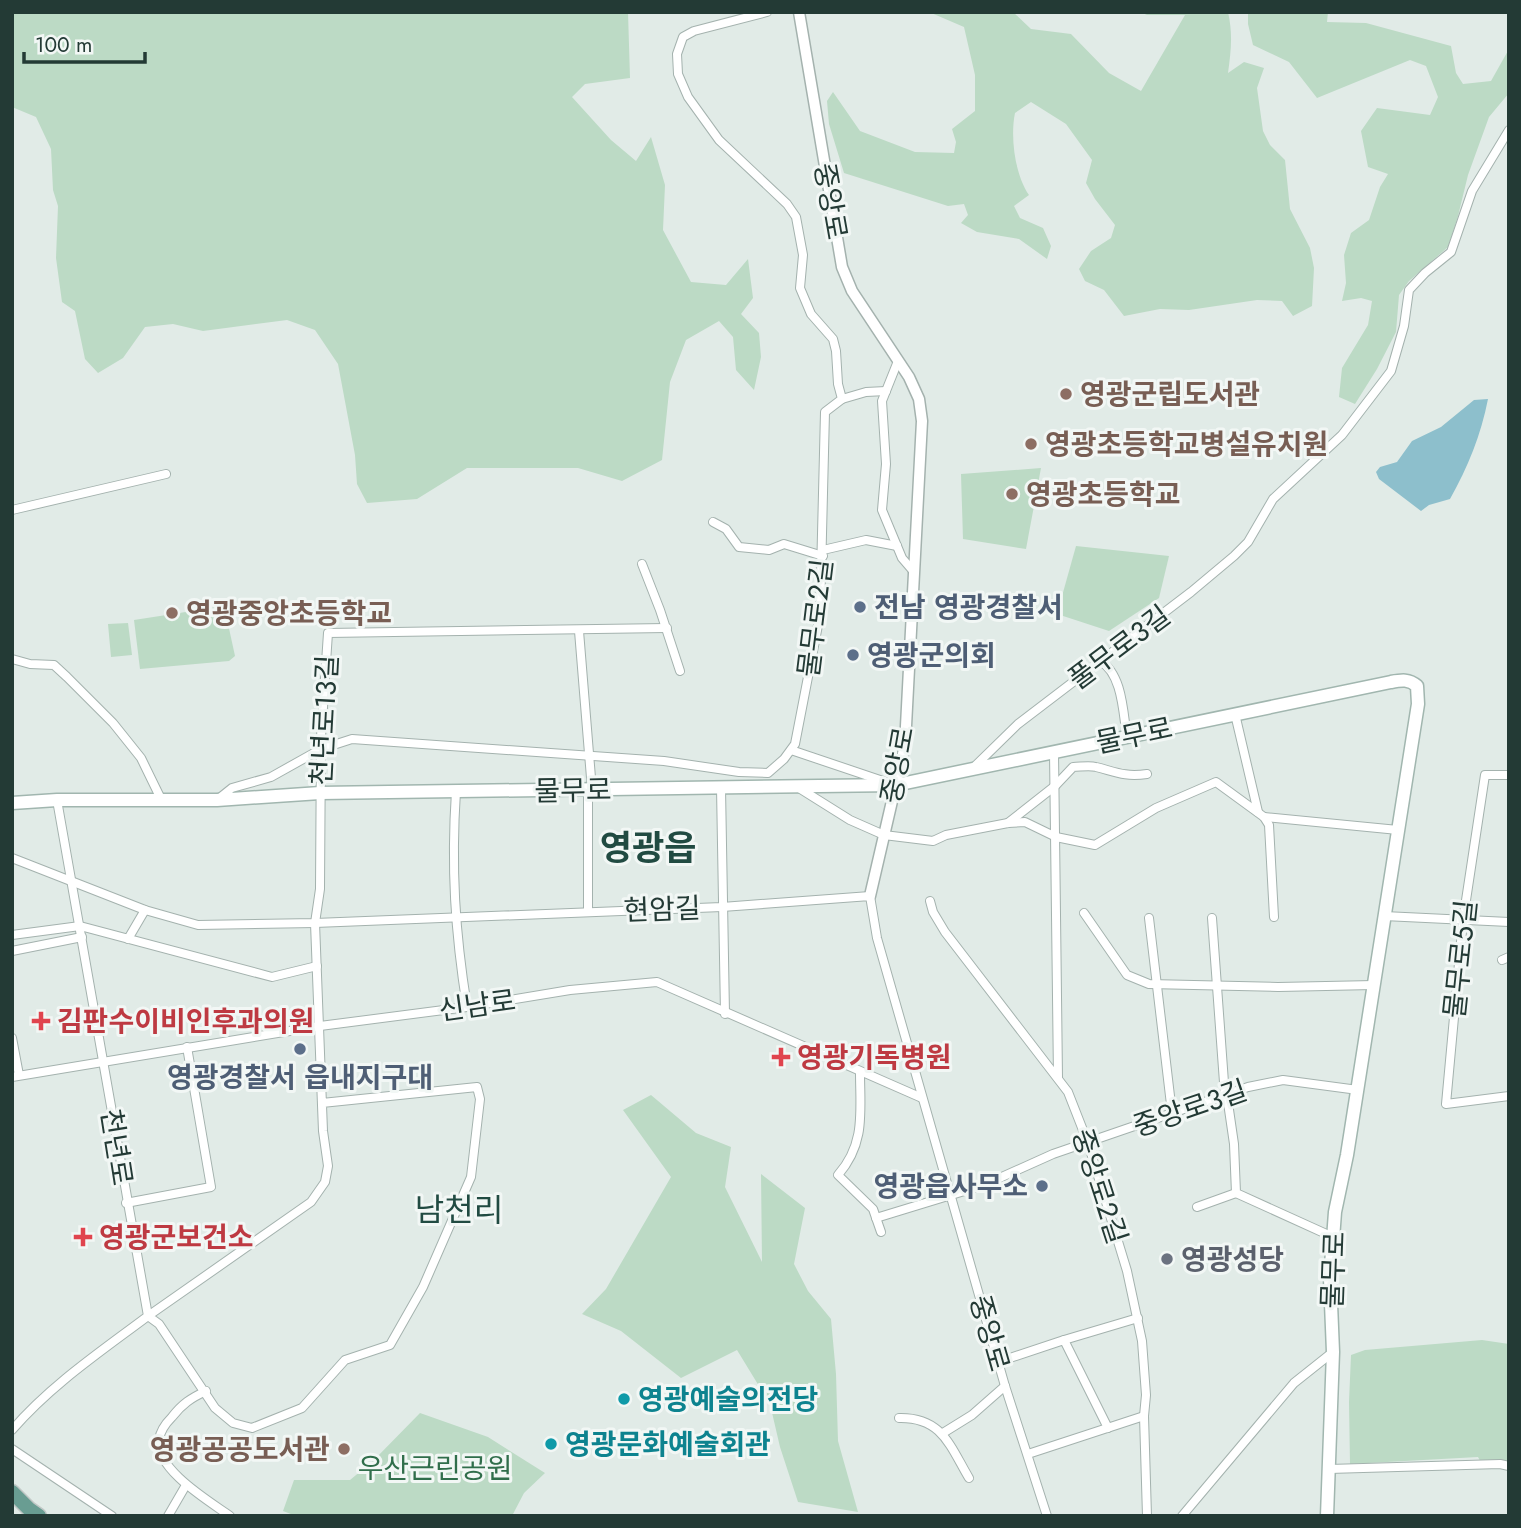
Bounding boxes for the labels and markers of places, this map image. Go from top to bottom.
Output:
place label: 영광군립도서관 [1080,374,1260,415]
marker: 영광군립도서관 [1058,386,1074,402]
place label: 영광초등학교병설유치원 [1045,424,1328,465]
marker: 영광초등학교병설유치원 [1023,436,1039,452]
place label: 영광초등학교 [1026,474,1181,515]
marker: 영광초등학교 [1004,486,1020,502]
place label: 전남 영광경찰서 [874,587,1063,628]
place label: 영광중앙초등학교 [186,593,392,634]
marker: 전남 영광경찰서 [852,599,868,615]
marker: 영광중앙초등학교 [164,605,180,621]
place label: 영광군의회 [867,635,996,676]
marker: 영광군의회 [845,647,861,663]
place label: 김판수이비인후과의원 [57,1001,315,1042]
marker: 김판수이비인후과의원 [31,1011,51,1031]
place label: 영광기독병원 [797,1037,952,1078]
marker: 영광경찰서 읍내지구대 [292,1041,308,1057]
marker: 영광기독병원 [771,1047,791,1067]
place label: 영광경찰서 읍내지구대 [167,1057,433,1098]
place label: 영광읍사무소 [873,1166,1028,1207]
marker: 영광읍사무소 [1034,1178,1050,1194]
place label: 영광군보건소 [99,1217,254,1258]
marker: 영광군보건소 [73,1227,93,1247]
place label: 영광성당 [1181,1239,1284,1280]
marker: 영광성당 [1159,1251,1175,1267]
place label: 영광예술의전당 [638,1379,818,1420]
marker: 영광예술의전당 [616,1391,632,1407]
place label: 영광문화예술회관 [565,1424,771,1465]
place label: 영광공공도서관 [150,1429,330,1470]
marker: 영광문화예술회관 [543,1436,559,1452]
marker: 영광공공도서관 [336,1441,352,1457]

